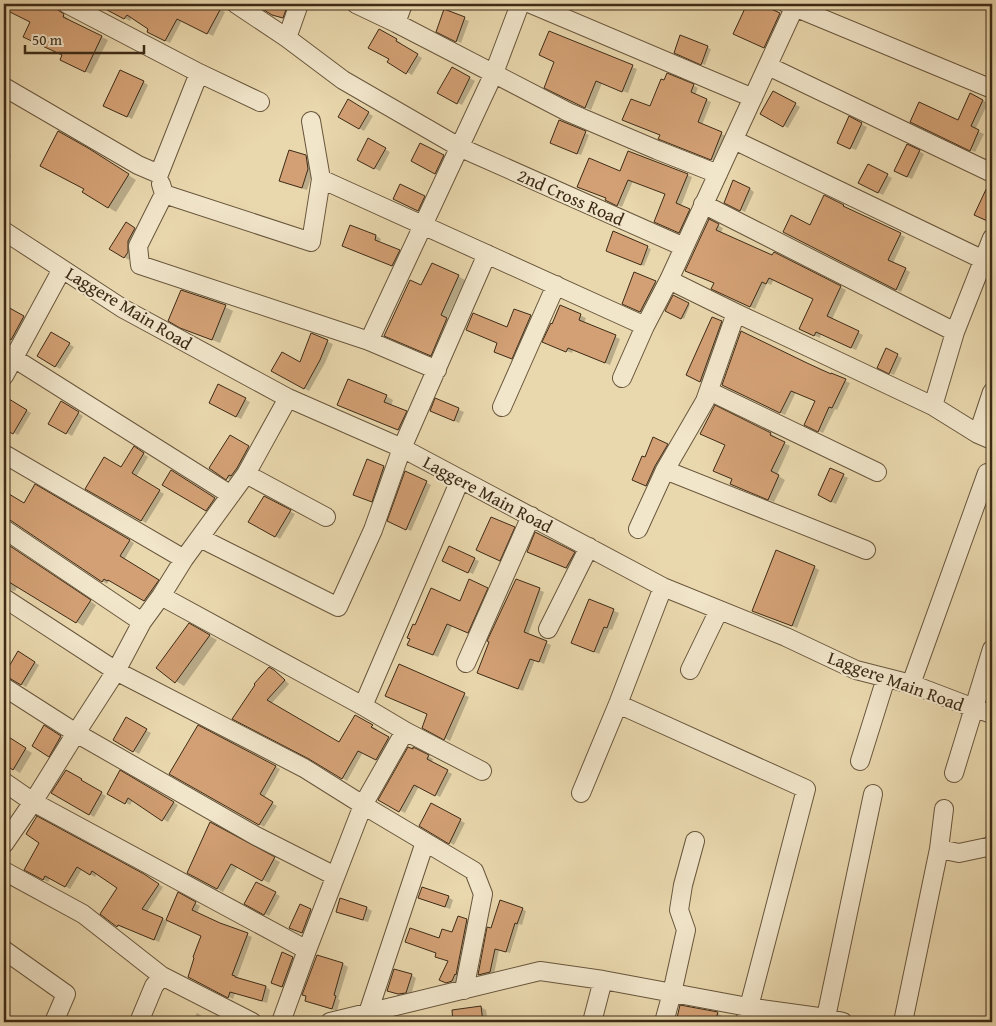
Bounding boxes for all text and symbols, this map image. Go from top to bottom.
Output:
scale bar [25,22,144,54]
text: 50 m [32,29,63,50]
street label: 2nd Cross Road [513,161,629,233]
street label: Laggere Main Road [61,260,198,357]
street label: Laggere Main Road [418,448,558,540]
street label: Laggere Main Road [824,644,968,718]

